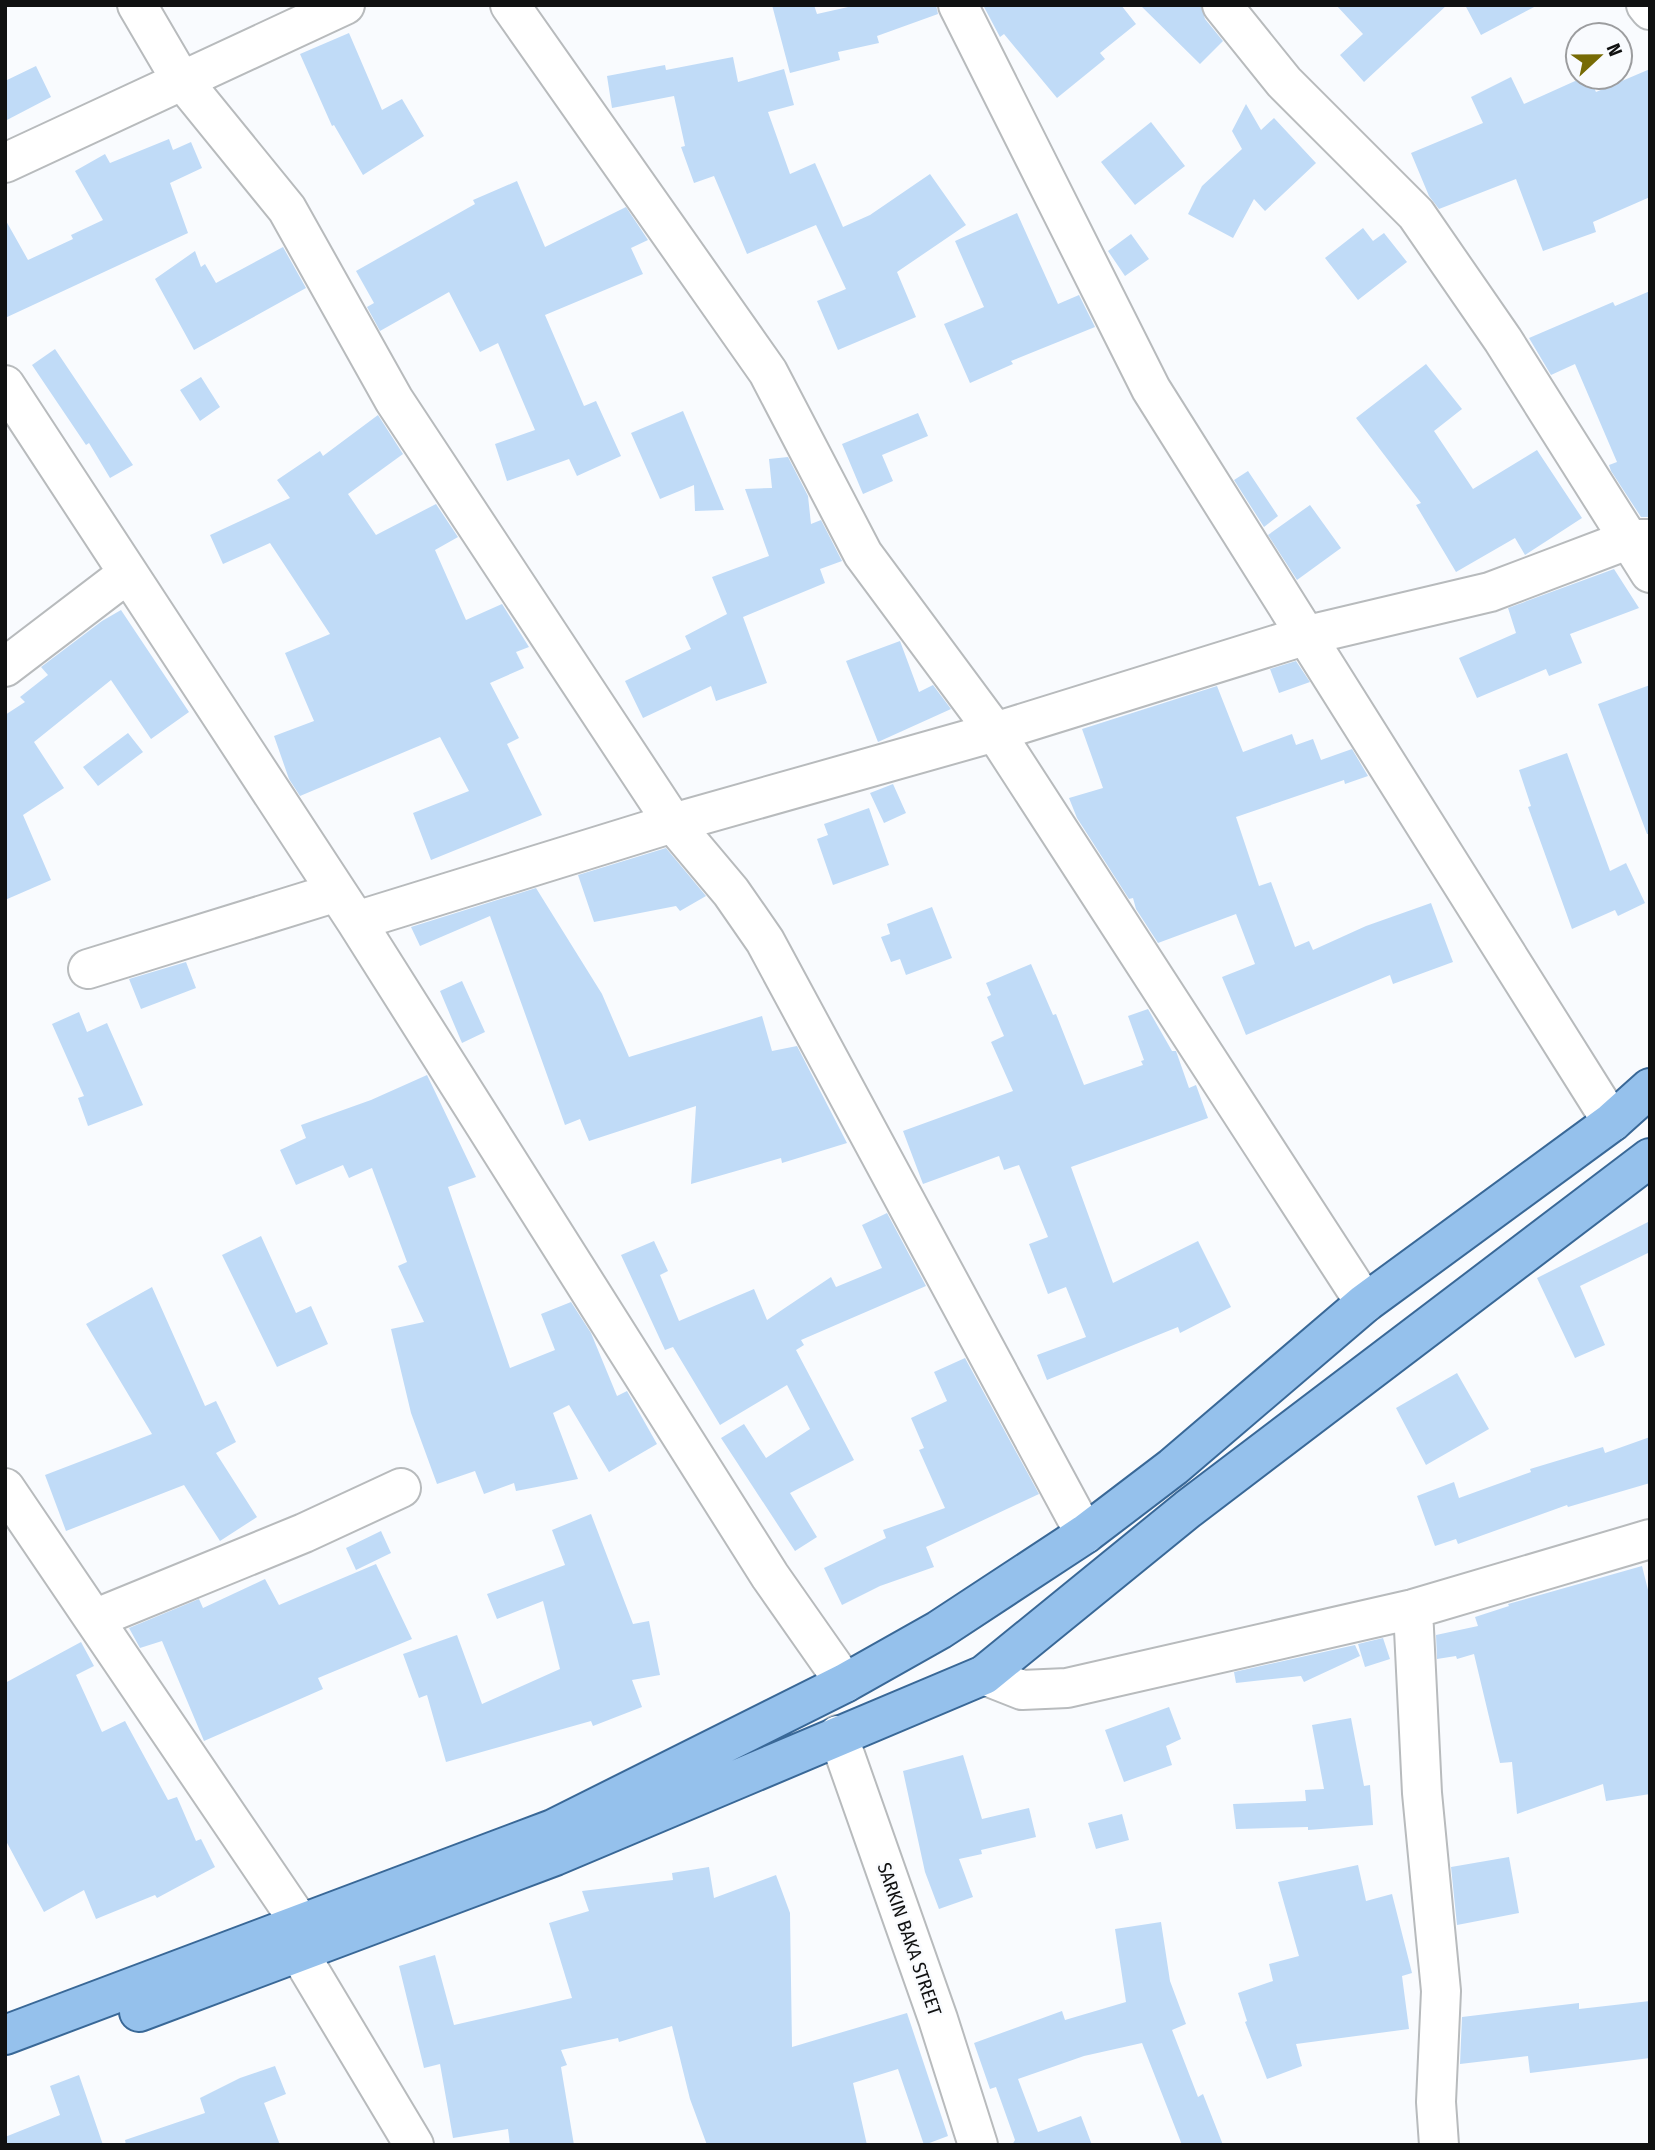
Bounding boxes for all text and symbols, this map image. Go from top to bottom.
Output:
north arrow [1564,21,1634,91]
text: N [1602,40,1627,59]
street label: SARKIN BAKA STREET [873,1860,947,2019]

